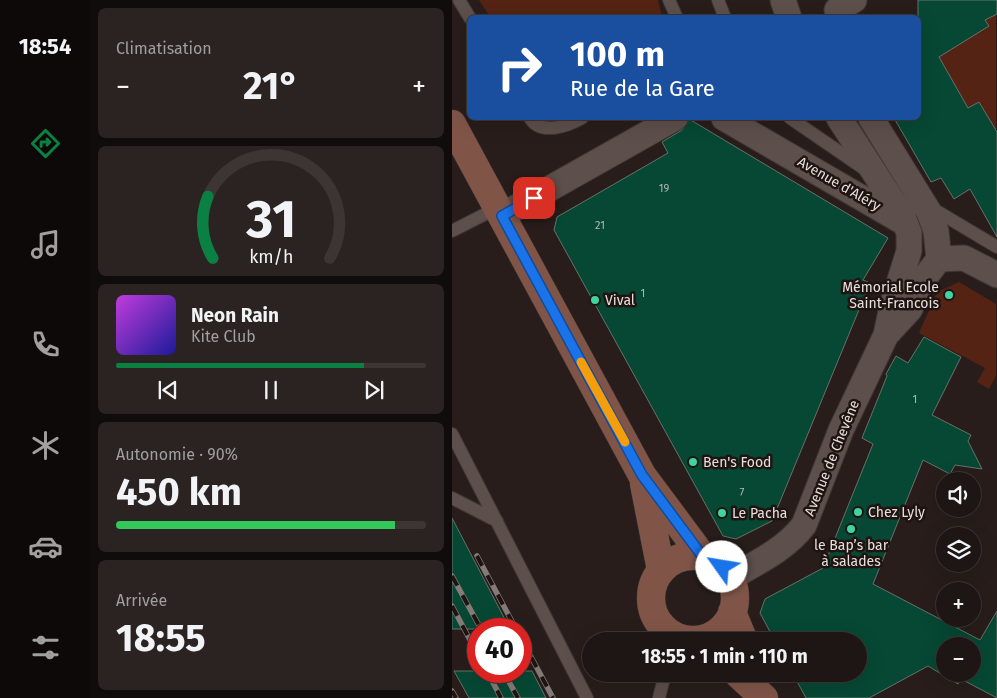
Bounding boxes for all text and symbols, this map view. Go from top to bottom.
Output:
text: 18:54 [19,33,71,60]
text: 100 m [570,33,665,75]
icon: right [487,35,552,100]
text: Climatisation [116,39,212,58]
text: 21° [243,63,299,109]
text: − [116,70,130,103]
text: + [412,70,426,103]
text: Rue de la Gare [570,75,715,102]
icon: directions [28,126,63,161]
street label: Avenue d'Aléry [794,153,884,215]
pin [513,177,555,219]
house number: 19 [659,182,669,195]
icon: arrive [520,184,548,212]
text: 31 [245,188,296,251]
house number: 21 [595,219,605,232]
icon: music [28,227,63,262]
text: km/h [249,246,293,268]
place label: Mémorial Ecole Saint-Francois [842,279,939,312]
house number: 1 [641,287,645,300]
marker: Mémorial Ecole Saint-Francois [943,289,955,301]
place label: Vival [605,292,635,309]
marker: Vival [589,294,601,306]
text: Neon Rain [191,304,279,327]
icon: phone [28,327,63,362]
text: Kite Club [191,327,256,346]
icon: previous [154,376,182,404]
icon: pause [257,376,285,404]
icon: next [360,376,388,404]
house number: 1 [913,393,917,406]
street label: Avenue de Chevêne [801,397,863,519]
icon: climate [28,428,63,463]
text: Autonomie · 90% [116,445,238,464]
place label: Ben's Food [703,454,772,471]
marker: Ben's Food [687,456,699,468]
text: 450 km [116,469,242,515]
map controls [936,472,981,682]
button: sound [936,472,981,517]
house number: 7 [740,486,745,499]
place label: Chez Lyly [868,504,925,521]
place label: Le Pacha [732,505,787,522]
marker: Chez Lyly [852,506,864,518]
marker: Le Pacha [716,507,728,519]
marker: le Bap’s bar à salades [845,523,857,535]
button: layers [936,527,981,572]
icon: car [28,529,63,564]
place label: le Bap’s bar à salades [814,537,889,570]
position arrow [695,540,747,592]
button: + [936,582,981,627]
text: Arrivée [116,591,167,610]
text: 18:55 [116,615,206,661]
speed limit sign: 40 [467,618,532,683]
icon: filters [28,630,63,665]
button: − [936,637,981,682]
text: 18:55 · 1 min · 110 m [641,645,808,668]

